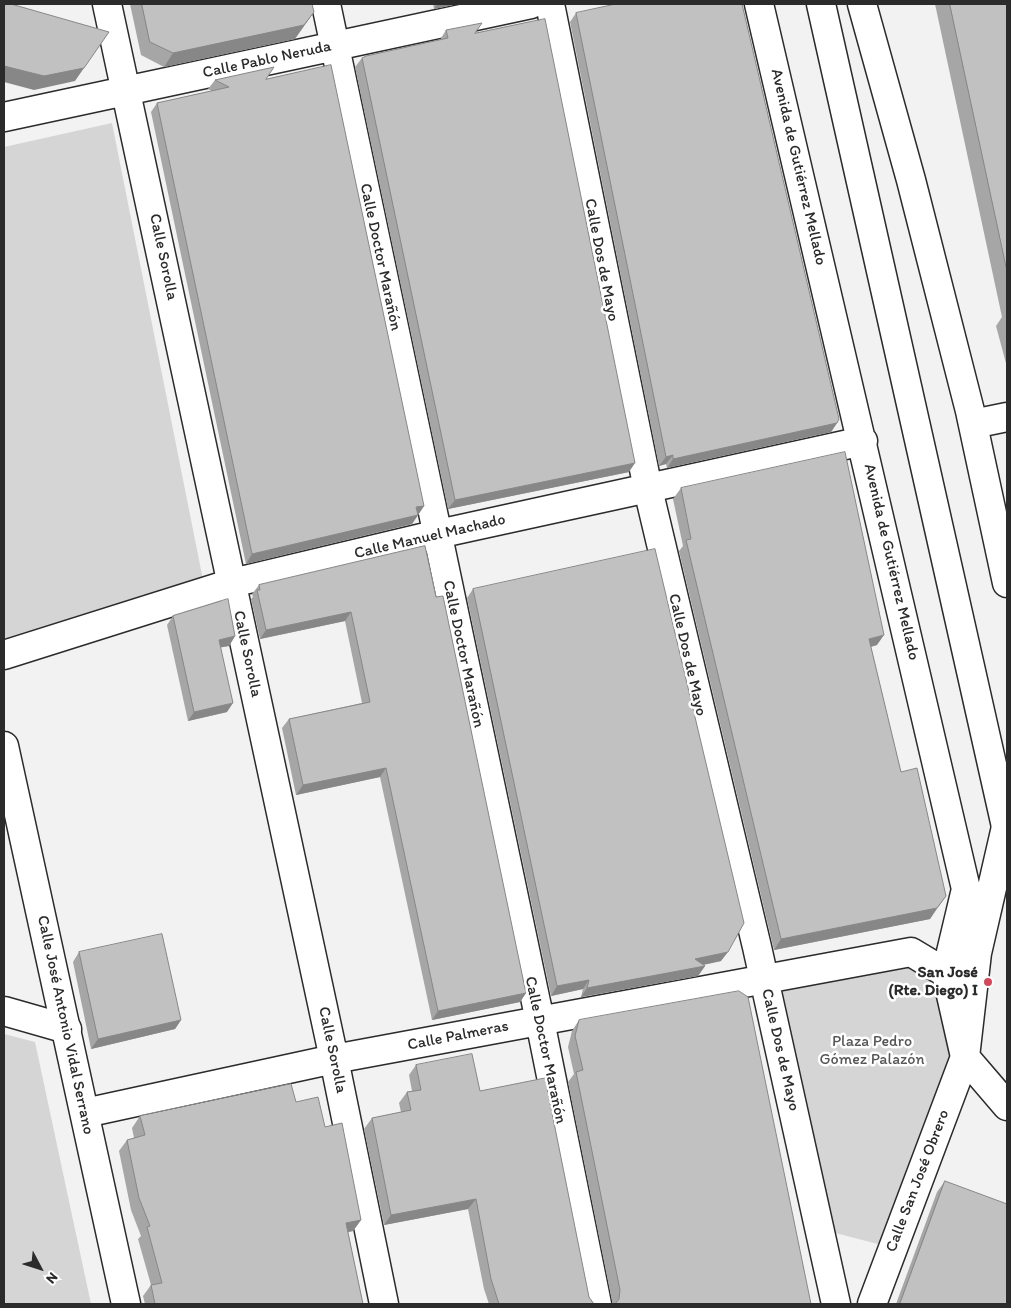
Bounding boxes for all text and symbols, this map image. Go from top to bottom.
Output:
street label: Calle Pablo Neruda [201,37,333,83]
street label: Avenida de Gutiérrez Mellado [766,67,830,267]
street label: Calle Doctor Marañón [355,182,405,332]
street label: Calle Dos de Mayo [580,197,622,323]
street label: Calle Sorolla [144,212,182,302]
street label: Avenida de Gutiérrez Mellado [859,462,923,662]
street label: Calle Manuel Machado [352,510,508,564]
street label: Calle Doctor Marañón [438,579,488,729]
street label: Calle Dos de Mayo [664,592,710,718]
street label: Calle Sorolla [228,609,266,699]
street label: Calle José Antonio Vidal Serrano [32,914,98,1136]
place label: San José (Rte. Diego) I [889,963,978,1001]
street label: Calle Doctor Marañón [520,975,570,1125]
marker: San José (Rte. Diego) I [982,976,994,988]
street label: Calle Dos de Mayo [757,987,803,1113]
street label: Calle Sorolla [313,1005,351,1095]
street label: Calle Palmeras [406,1017,510,1055]
park label: Plaza Pedro Gómez Palazón [819,1032,925,1070]
street label: Calle San José Obrero [882,1107,954,1255]
north arrow [15,1243,65,1293]
text: N [42,1269,61,1287]

